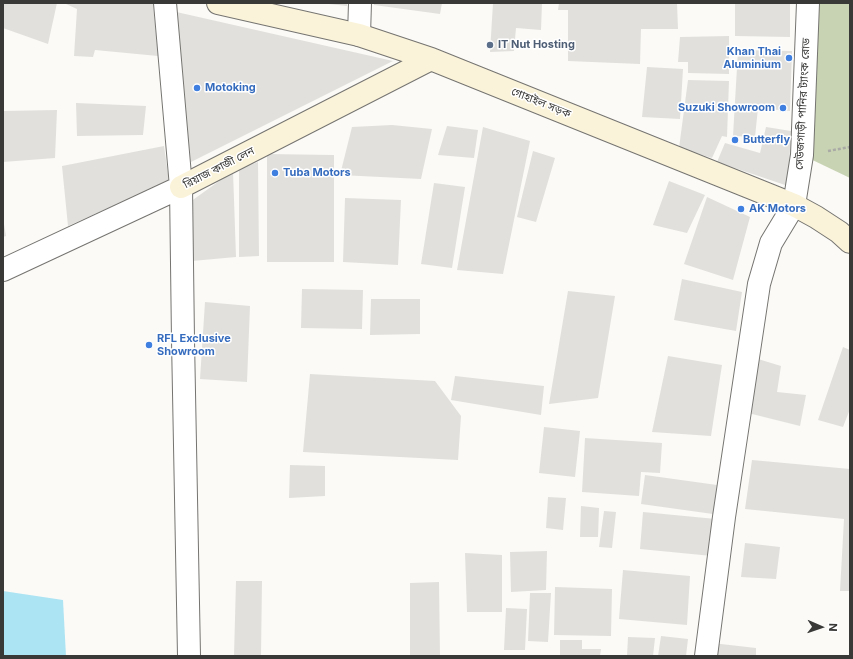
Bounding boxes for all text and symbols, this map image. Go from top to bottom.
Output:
place label: IT Nut Hosting [498,38,575,52]
street label: সেউজগাড়ী পানির ট্যাংক রোড [793,38,813,170]
marker: IT Nut Hosting [485,40,495,50]
place label: Khan Thai Aluminium [723,45,781,71]
marker: Khan Thai Aluminium [784,53,794,63]
place label: Motoking [205,81,256,95]
marker: Motoking [192,83,202,93]
street label: গোহাইল সড়ক [509,85,573,121]
place label: Suzuki Showroom [678,101,775,115]
marker: Suzuki Showroom [778,103,788,113]
place label: Butterfly [743,133,790,147]
marker: Butterfly [730,135,740,145]
street label: রিয়াজ কাজী লেন [181,144,257,192]
place label: Tuba Motors [283,166,351,180]
marker: Tuba Motors [270,168,280,178]
place label: AK Motors [749,202,806,216]
marker: AK Motors [736,204,746,214]
place label: RFL Exclusive Showroom [157,332,231,358]
marker: RFL Exclusive Showroom [144,340,154,350]
north arrow [801,607,841,647]
text: N [826,623,840,632]

